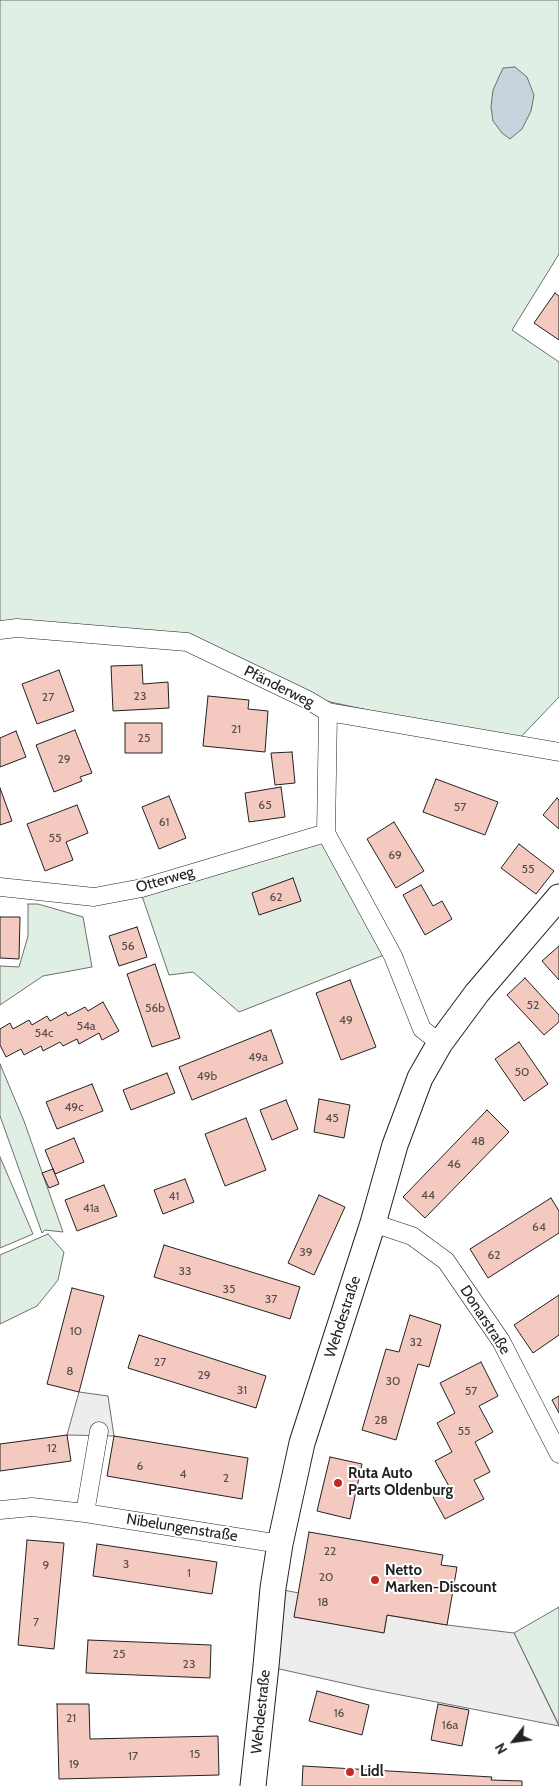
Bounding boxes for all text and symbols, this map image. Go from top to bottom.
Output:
street label: Pfänderweg [241,662,317,712]
house number: 23 [134,689,146,703]
house number: 27 [42,690,54,704]
house number: 21 [231,722,241,736]
house number: 25 [138,731,150,745]
house number: 29 [57,752,71,766]
house number: 65 [258,798,272,812]
house number: 57 [454,800,466,814]
house number: 61 [159,815,169,829]
house number: 55 [49,831,61,845]
house number: 69 [388,848,402,862]
house number: 55 [522,862,534,876]
street label: Otterweg [134,863,196,897]
house number: 62 [269,890,283,904]
house number: 56 [121,939,135,953]
house number: 52 [527,998,539,1012]
house number: 56b [145,1001,165,1015]
house number: 49 [339,1013,353,1027]
house number: 54a [76,1019,96,1033]
house number: 54c [35,1026,53,1040]
house number: 49a [248,1050,268,1064]
house number: 50 [515,1065,529,1079]
house number: 49b [197,1069,217,1083]
house number: 49c [64,1100,84,1114]
house number: 45 [325,1111,339,1125]
house number: 48 [471,1134,485,1148]
house number: 46 [447,1157,461,1171]
house number: 44 [421,1188,435,1202]
house number: 41 [169,1189,179,1203]
house number: 41a [83,1201,99,1215]
house number: 64 [532,1220,546,1234]
house number: 39 [299,1245,313,1259]
house number: 62 [487,1248,501,1262]
house number: 33 [179,1264,191,1278]
street label: Wehdestraße [321,1274,365,1360]
house number: 35 [223,1282,235,1296]
street label: Donarstraße [456,1282,514,1358]
house number: 37 [265,1292,277,1306]
house number: 10 [70,1324,82,1338]
house number: 32 [410,1335,422,1349]
house number: 27 [154,1355,166,1369]
house number: 8 [66,1364,74,1378]
house number: 29 [197,1368,211,1382]
house number: 30 [386,1374,400,1388]
house number: 31 [237,1383,247,1397]
house number: 57 [465,1384,477,1398]
house number: 28 [374,1413,388,1427]
house number: 55 [458,1424,470,1438]
house number: 12 [47,1441,57,1455]
house number: 6 [137,1459,143,1473]
place label: Ruta Auto Parts Oldenburg [348,1465,453,1500]
house number: 4 [180,1467,186,1481]
house number: 2 [223,1471,229,1485]
marker: Ruta Auto Parts Oldenburg [332,1477,344,1489]
street label: Nibelungenstraße [125,1510,239,1546]
house number: 22 [324,1544,336,1558]
house number: 3 [123,1557,129,1571]
house number: 9 [43,1558,49,1572]
place label: Netto Marken-Discount [385,1562,497,1597]
house number: 1 [187,1566,191,1580]
house number: 20 [319,1570,333,1584]
marker: Netto Marken-Discount [369,1574,381,1586]
house number: 18 [317,1595,329,1609]
house number: 7 [33,1615,39,1629]
house number: 25 [113,1647,125,1661]
house number: 23 [183,1657,195,1671]
street label: Wehdestraße [248,1669,274,1755]
house number: 16 [334,1706,344,1720]
house number: 21 [66,1711,76,1725]
north arrow [489,1716,539,1766]
house number: 16a [442,1718,458,1732]
text: N [491,1740,511,1757]
house number: 15 [190,1747,200,1761]
house number: 17 [128,1749,138,1763]
house number: 19 [69,1757,79,1771]
place label: Lidl [360,1763,384,1781]
marker: Lidl [344,1766,356,1778]

